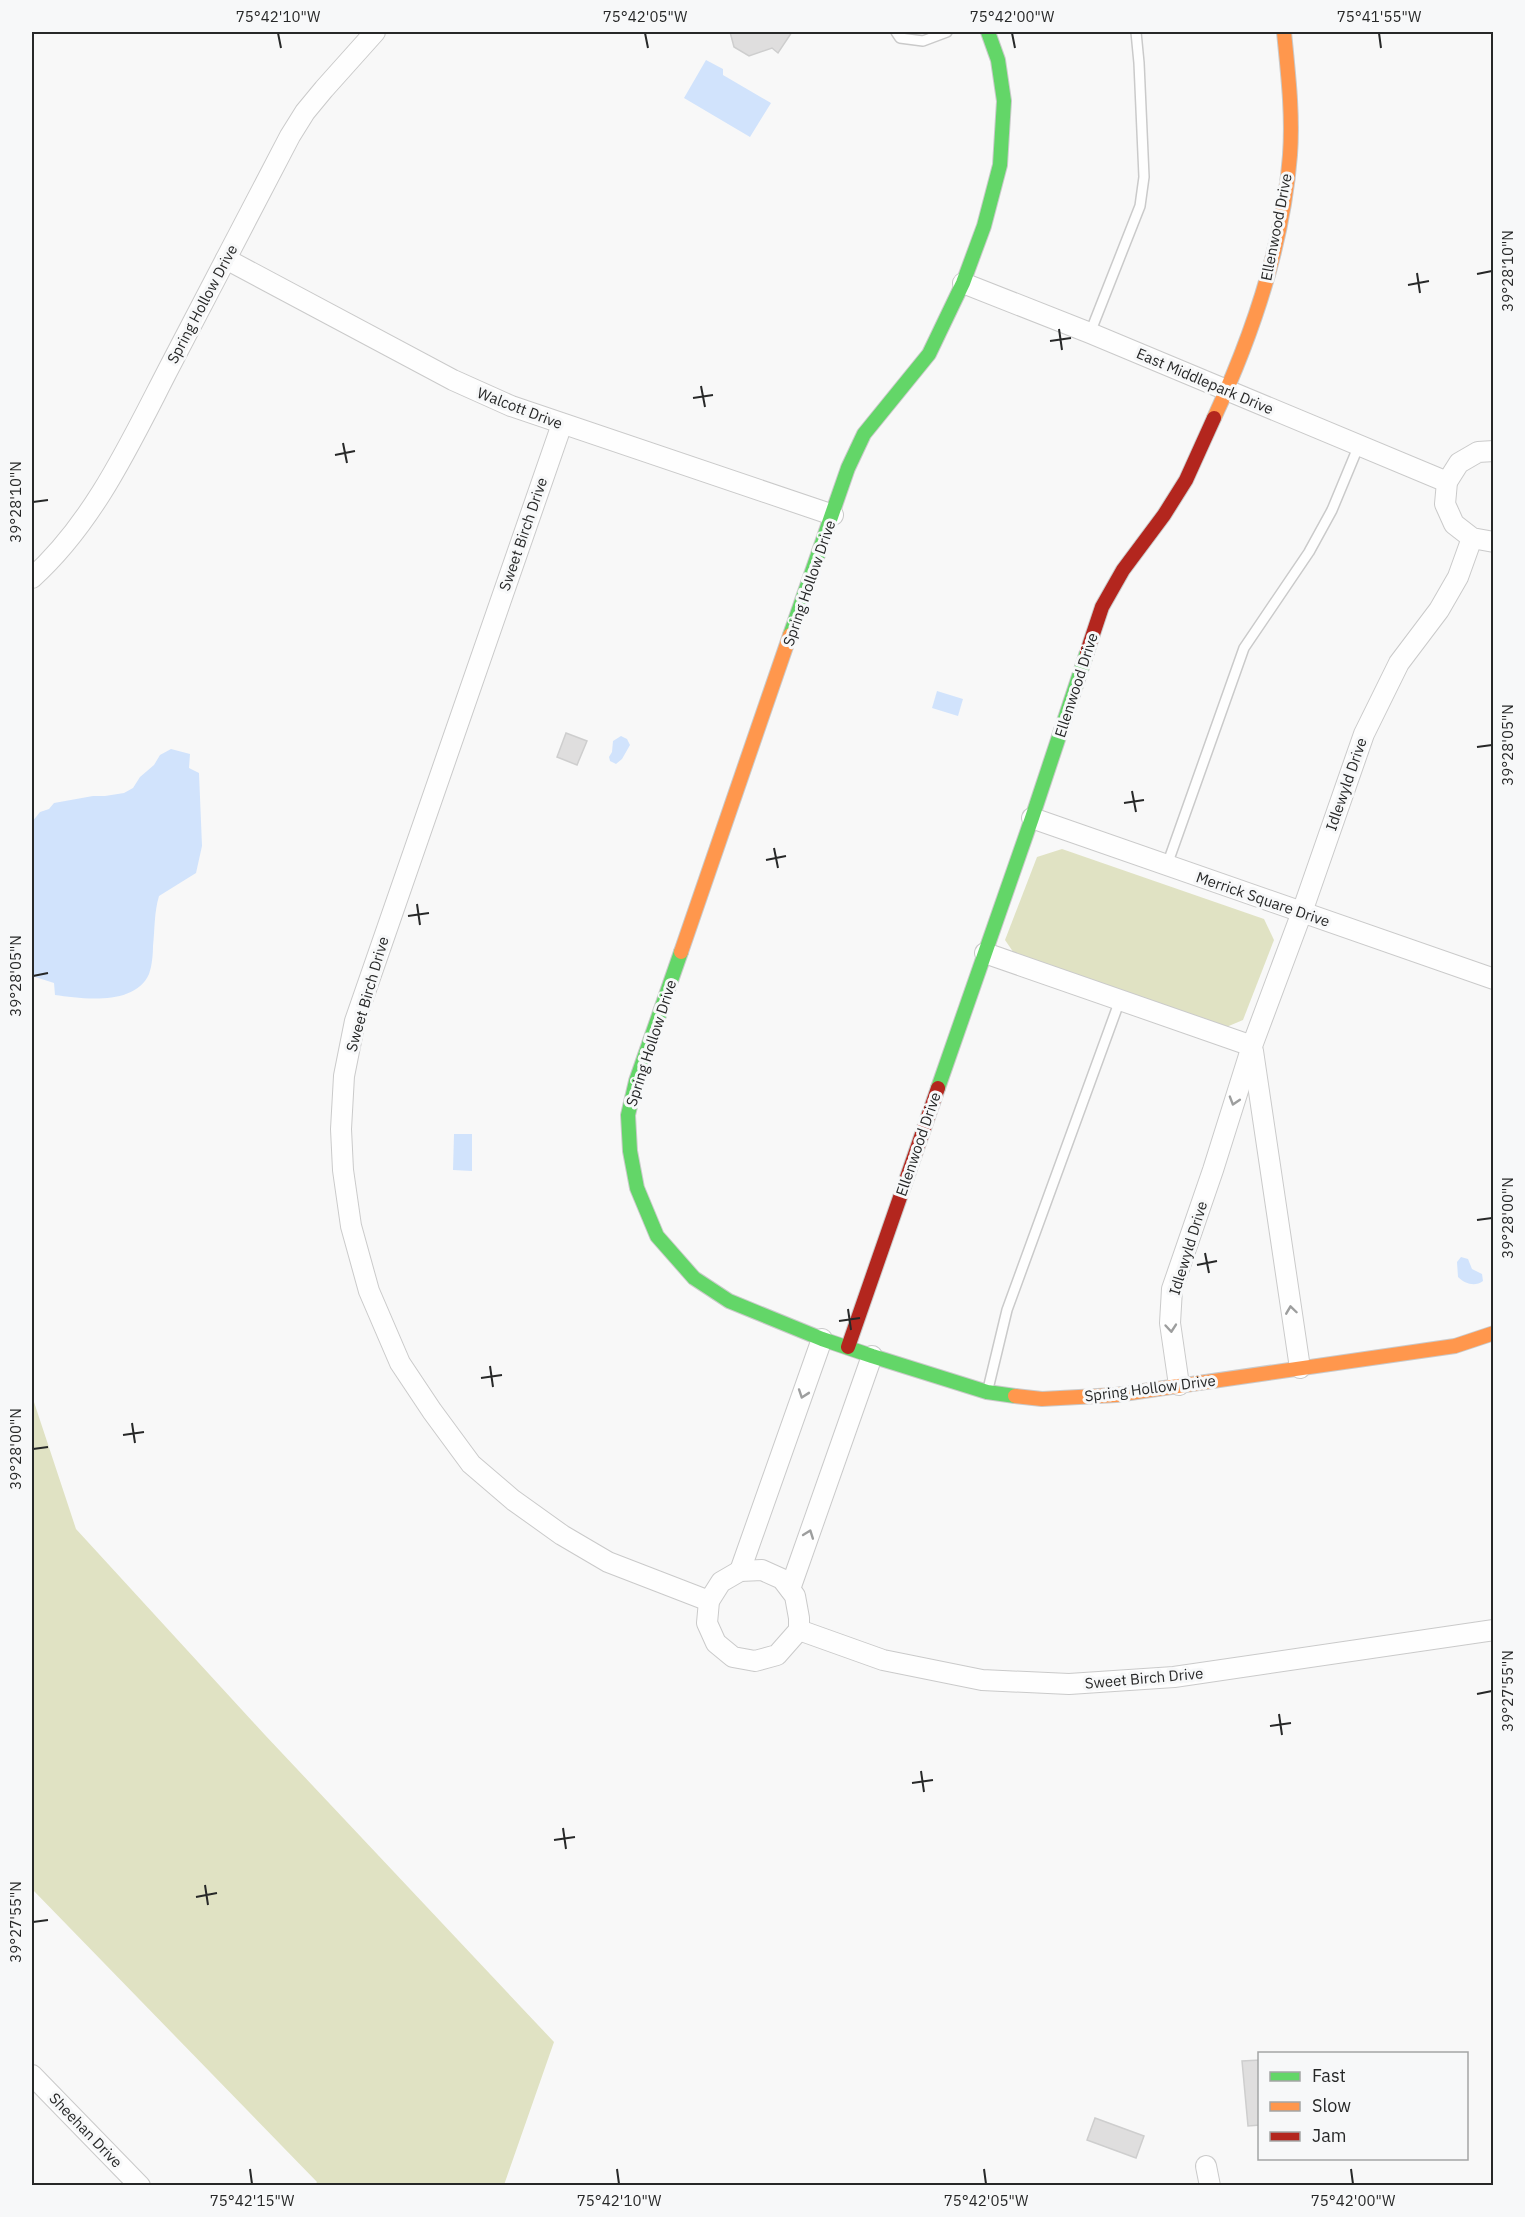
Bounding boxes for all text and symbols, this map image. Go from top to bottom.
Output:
text: 75°42'10"W [236,7,321,26]
text: 75°42'05"W [603,7,688,26]
text: 75°42'00"W [970,7,1055,26]
text: 75°41'55"W [1337,7,1422,26]
street label: Ellenwood Drive [1256,172,1296,282]
text: 39°28'10"N [1498,230,1517,312]
street label: Spring Hollow Drive [163,241,241,367]
street label: East Middlepark Drive [1134,344,1276,418]
street label: Walcott Drive [475,383,565,433]
text: 39°28'10"N [6,461,25,543]
street label: Sweet Birch Drive [495,475,551,593]
street label: Spring Hollow Drive [779,518,839,648]
street label: Ellenwood Drive [1050,630,1102,740]
text: 39°28'05"N [1498,704,1517,786]
street label: Idlewyld Drive [1321,735,1371,833]
street label: Merrick Square Drive [1194,867,1332,931]
street label: Sweet Birch Drive [341,934,393,1054]
text: 39°28'05"N [6,935,25,1017]
street label: Spring Hollow Drive [622,977,680,1109]
street label: Ellenwood Drive [891,1089,945,1199]
one-way arrow [1229,1096,1242,1106]
text: 39°28'00"N [1498,1177,1517,1259]
street label: Idlewyld Drive [1165,1199,1211,1297]
one-way arrow [1286,1305,1298,1315]
one-way arrow [1164,1324,1177,1333]
street label: Spring Hollow Drive [1083,1371,1217,1405]
one-way arrow [797,1388,810,1399]
text: 39°28'00"N [6,1408,25,1490]
one-way arrow [801,1529,814,1540]
text: 39°27'55"N [1498,1650,1517,1732]
street label: Sweet Birch Drive [1084,1663,1204,1693]
text: 39°27'55"N [6,1881,25,1963]
legend [1258,2052,1468,2160]
text: Fast [1312,2064,1346,2087]
street label: Sheehan Drive [45,2088,127,2172]
text: Slow [1312,2094,1351,2117]
text: Jam [1312,2124,1347,2147]
text: 75°42'15"W [210,2191,295,2210]
text: 75°42'10"W [577,2191,662,2210]
text: 75°42'05"W [944,2191,1029,2210]
text: 75°42'00"W [1311,2191,1396,2210]

